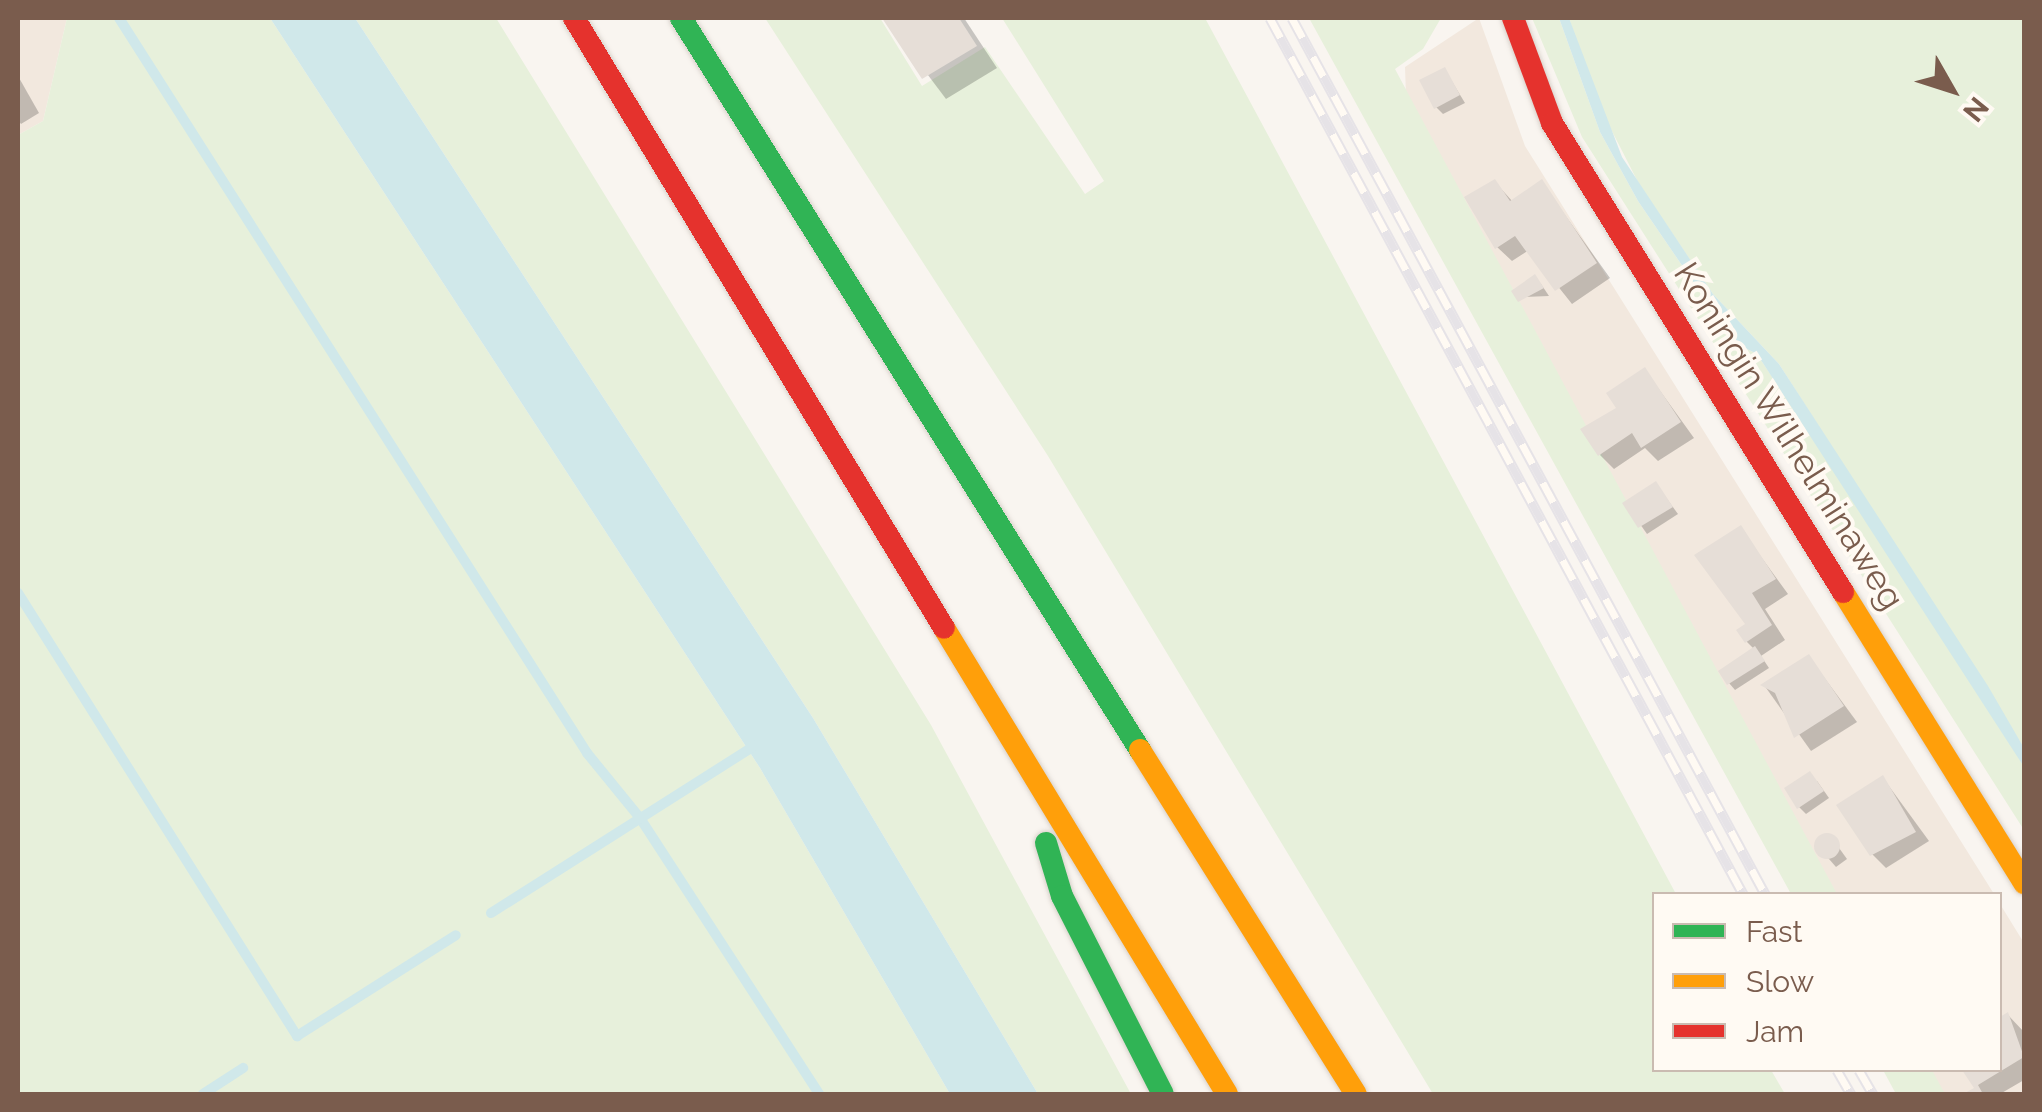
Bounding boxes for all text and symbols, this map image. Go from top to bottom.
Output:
north arrow [1902,40,2002,140]
text: N [1956,91,1995,128]
street label: Koningin Wilhelminaweg [1665,254,1913,618]
legend [1652,892,2002,1072]
text: Fast [1746,914,1803,949]
text: Slow [1746,964,1814,999]
text: Jam [1746,1014,1804,1049]

